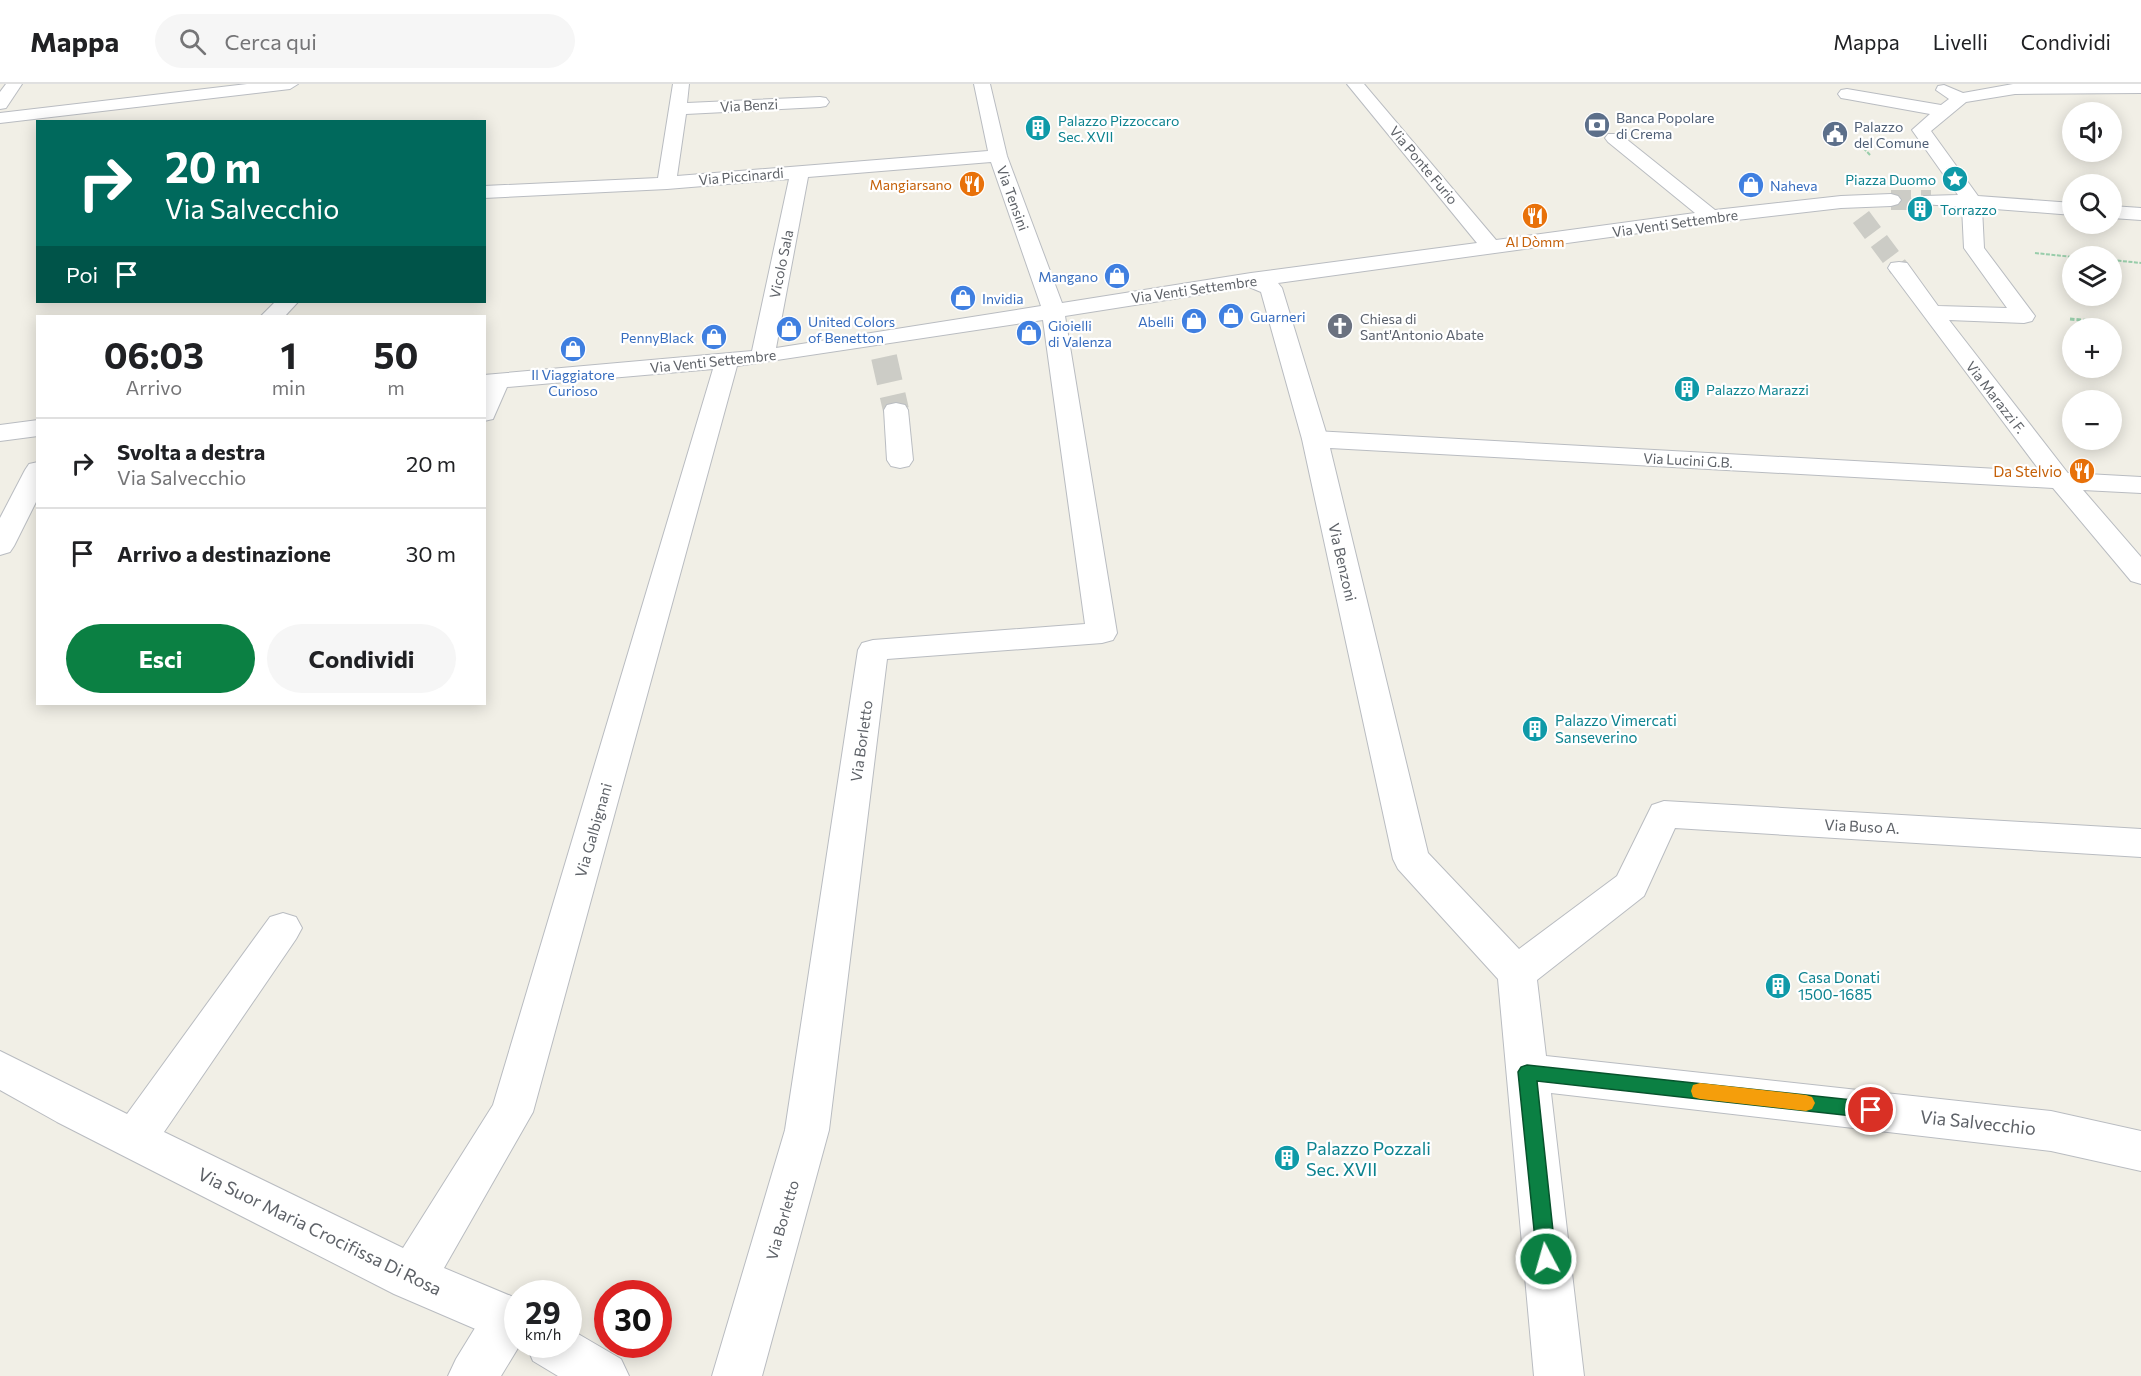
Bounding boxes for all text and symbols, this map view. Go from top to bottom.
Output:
search box [155,14,575,68]
text: Mappa [30,24,119,58]
icon: search [176,25,209,58]
text: Cerca qui [224,28,317,55]
text: Mappa [1833,29,1900,54]
text: Livelli [1933,29,1988,54]
text: Condividi [2021,29,2111,54]
street label: Via Benzi [719,95,779,115]
map controls [2062,102,2122,450]
button: sound [2062,102,2122,162]
place label: Banca Popolare di Crema [1616,109,1714,142]
bank icon: Banca Popolare di Crema [1582,110,1612,140]
place label: Palazzo Pizzoccaro Sec. XVII [1058,112,1179,145]
building icon: Palazzo Pizzoccaro Sec. XVII [1023,113,1053,143]
place label: Palazzo del Comune [1854,118,1929,151]
public building icon: Palazzo del Comune [1820,119,1850,149]
street label: Via Ponte Furio [1386,122,1462,208]
text: 20 m [165,140,261,192]
icon: right [66,144,144,222]
street label: Via Tensini [993,163,1033,233]
street label: Via Piccinardi [698,164,784,188]
place icon: Piazza Duomo [1940,164,1970,194]
restaurant icon: Mangiarsano [957,169,987,199]
shop icon: Naheva [1736,170,1766,200]
place label: Piazza Duomo [1845,171,1936,188]
button: search [2062,174,2122,234]
place label: Mangiarsano [869,176,952,193]
place label: Naheva [1770,177,1817,194]
text: Via Salvecchio [165,192,339,225]
building icon: Torrazzo [1905,194,1935,224]
restaurant icon: Al Dòmm [1520,201,1550,231]
place label: Torrazzo [1940,201,1997,218]
street label: Via Venti Settembre [1611,206,1739,240]
street label: Vicolo Sala [765,228,797,300]
place label: Al Dòmm [1505,233,1565,250]
button: layers [2062,246,2122,306]
icon: arrive [110,258,143,291]
text: Poi [66,261,98,288]
shop icon: Mangano [1102,261,1132,291]
place label: Mangano [1038,268,1098,285]
street label: Via Venti Settembre [1130,272,1258,306]
shop icon: Invidia [948,283,978,313]
place label: Invidia [982,290,1024,307]
shop icon: Guarneri [1216,301,1246,331]
shop icon: Abelli [1179,306,1209,336]
place label: Guarneri [1250,308,1306,325]
place label: Chiesa di Sant'Antonio Abate [1360,310,1484,343]
church icon: Chiesa di Sant'Antonio Abate [1325,311,1355,341]
place label: United Colors of Benetton [808,313,895,346]
place label: Abelli [1138,313,1174,330]
shop icon: United Colors of Benetton [774,314,804,344]
place label: Gioielli di Valenza [1048,317,1112,350]
shop icon: Gioielli di Valenza [1014,318,1044,348]
button: + [2062,318,2122,378]
shop icon: PennyBlack [699,322,729,352]
place label: PennyBlack [621,329,694,346]
text: 06:03 [104,332,204,376]
text: 1 [281,332,297,376]
text: 50 [373,332,418,376]
shop icon: Il Viaggiatore Curioso [558,334,588,364]
street label: Via Venti Settembre [649,346,777,376]
street label: Via Marazzi F. [1963,358,2029,436]
place label: Il Viaggiatore Curioso [531,366,615,399]
building icon: Palazzo Marazzi [1672,374,1702,404]
text: Arrivo [125,375,182,399]
text: min [272,375,306,399]
text: m [387,375,405,399]
place label: Palazzo Marazzi [1706,381,1809,398]
button: − [2062,390,2122,450]
text: Svolta a destra [117,438,265,465]
icon: right [66,447,99,480]
street label: Via Lucini G.B. [1643,449,1733,471]
text: 20 m [406,450,456,477]
restaurant icon: Da Stelvio [2067,456,2097,486]
place label: Da Stelvio [1993,462,2062,480]
text: Via Salvecchio [117,465,246,489]
street label: Via Benzoni [1325,521,1361,603]
icon: arrive [66,537,99,570]
text: Arrivo a destinazione [117,540,331,567]
text: 30 m [406,540,456,567]
button: Esci [66,624,255,693]
button: Condividi [267,624,456,693]
street label: Via Borletto [846,699,876,783]
place label: Palazzo Vimercati Sanseverino [1555,711,1677,746]
building icon: Palazzo Vimercati Sanseverino [1520,714,1550,744]
street label: Via Galbignani [571,781,615,879]
street label: Via Buso A. [1824,815,1900,837]
place label: Casa Donati 1500-1685 [1798,968,1880,1003]
building icon: Casa Donati 1500-1685 [1763,971,1793,1001]
pin [1845,1084,1896,1135]
icon: arrive [1854,1093,1887,1126]
street label: Via Salvecchio [1919,1105,2037,1139]
place label: Palazzo Pozzali Sec. XVII [1306,1137,1431,1180]
building icon: Palazzo Pozzali Sec. XVII [1272,1143,1302,1173]
street label: Via Suor Maria Crocifissa Di Rosa [195,1162,445,1300]
street label: Via Borletto [762,1178,802,1262]
position arrow [1514,1227,1578,1291]
speed limit sign: 30 [594,1280,672,1358]
text: 29 [525,1293,561,1330]
text: km/h [525,1325,561,1343]

